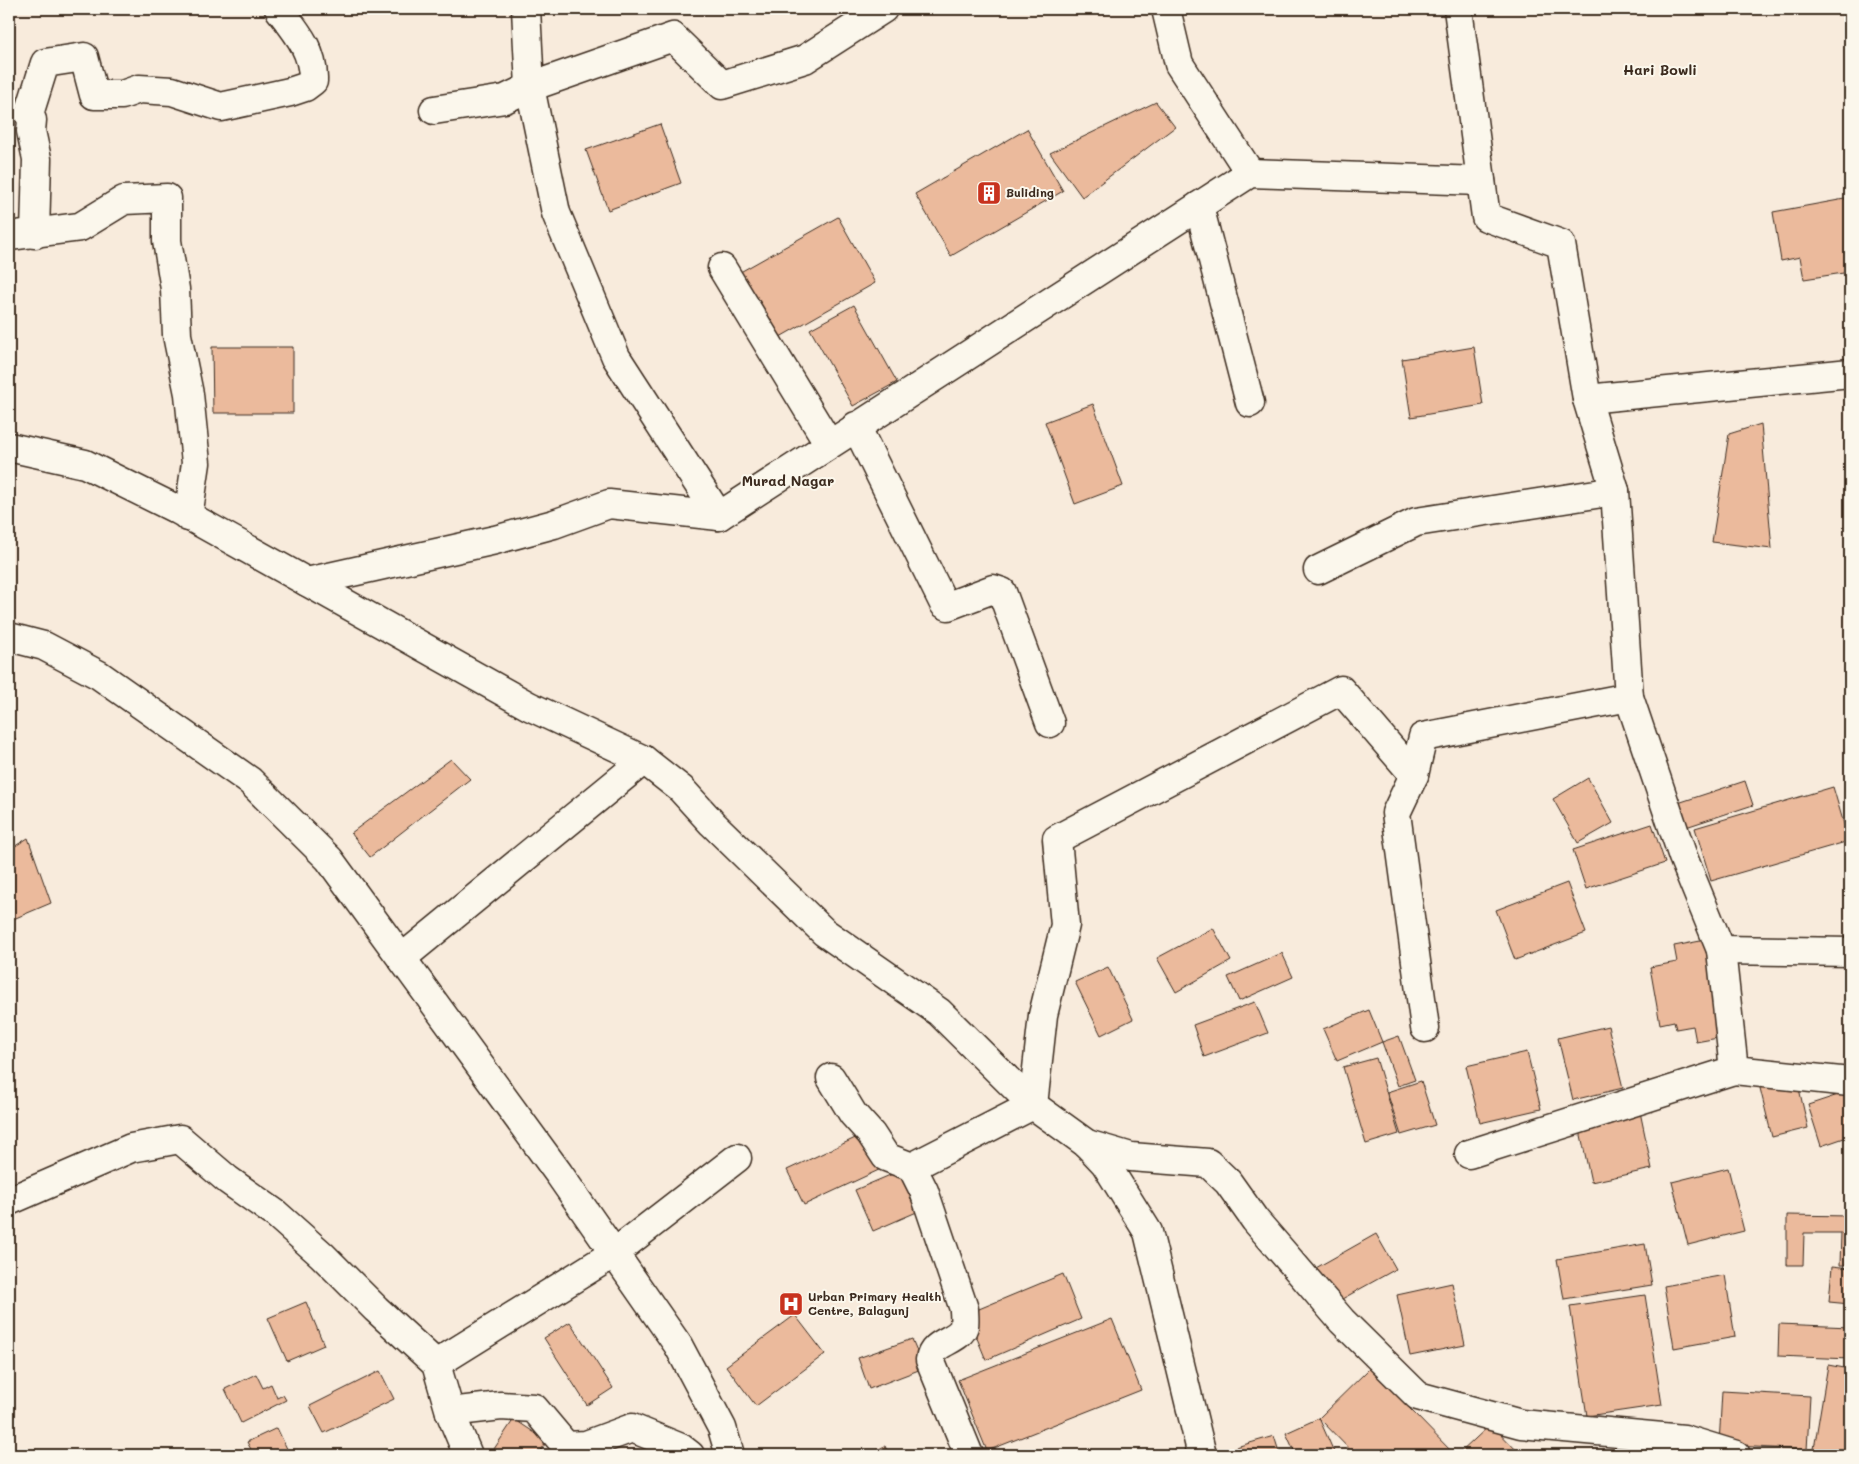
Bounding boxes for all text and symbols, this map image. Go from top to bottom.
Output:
district label: Hari Bowli [1623,60,1697,79]
building icon: Buliding [976,180,1002,206]
place label: Buliding [1006,184,1054,200]
district label: Murad Nagar [742,471,834,490]
place label: Urban Primary Health Centre, Balagunj [808,1288,941,1318]
hospital icon: Urban Primary Health Centre, Balagunj [778,1291,804,1317]

